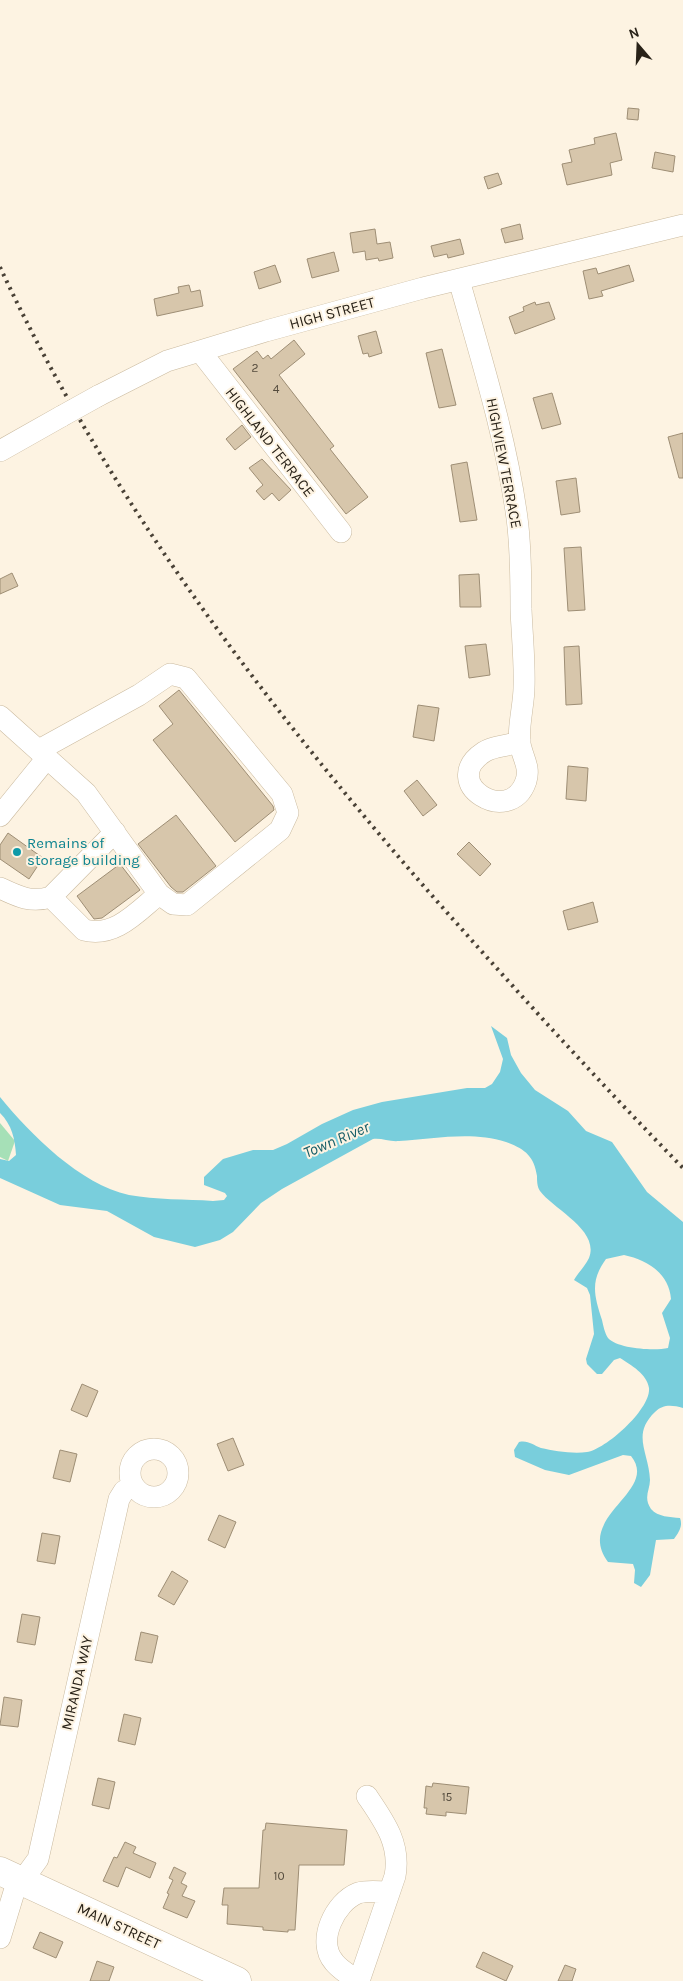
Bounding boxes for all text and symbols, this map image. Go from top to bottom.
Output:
north arrow [613,20,663,70]
text: N [626,24,641,43]
street label: HIGH STREET [287,293,377,333]
house number: 2 [252,361,259,375]
house number: 4 [273,382,280,396]
street label: HIGHLAND TERRACE [222,384,318,500]
street label: HIGHVIEW TERRACE [483,396,525,530]
place label: Remains of storage building [27,834,140,869]
marker: Remains of storage building [11,846,23,858]
water label: Town River [300,1117,372,1162]
street label: MIRANDA WAY [57,1633,97,1732]
house number: 15 [442,1790,453,1804]
house number: 10 [273,1869,285,1883]
street label: MAIN STREET [75,1899,164,1953]

